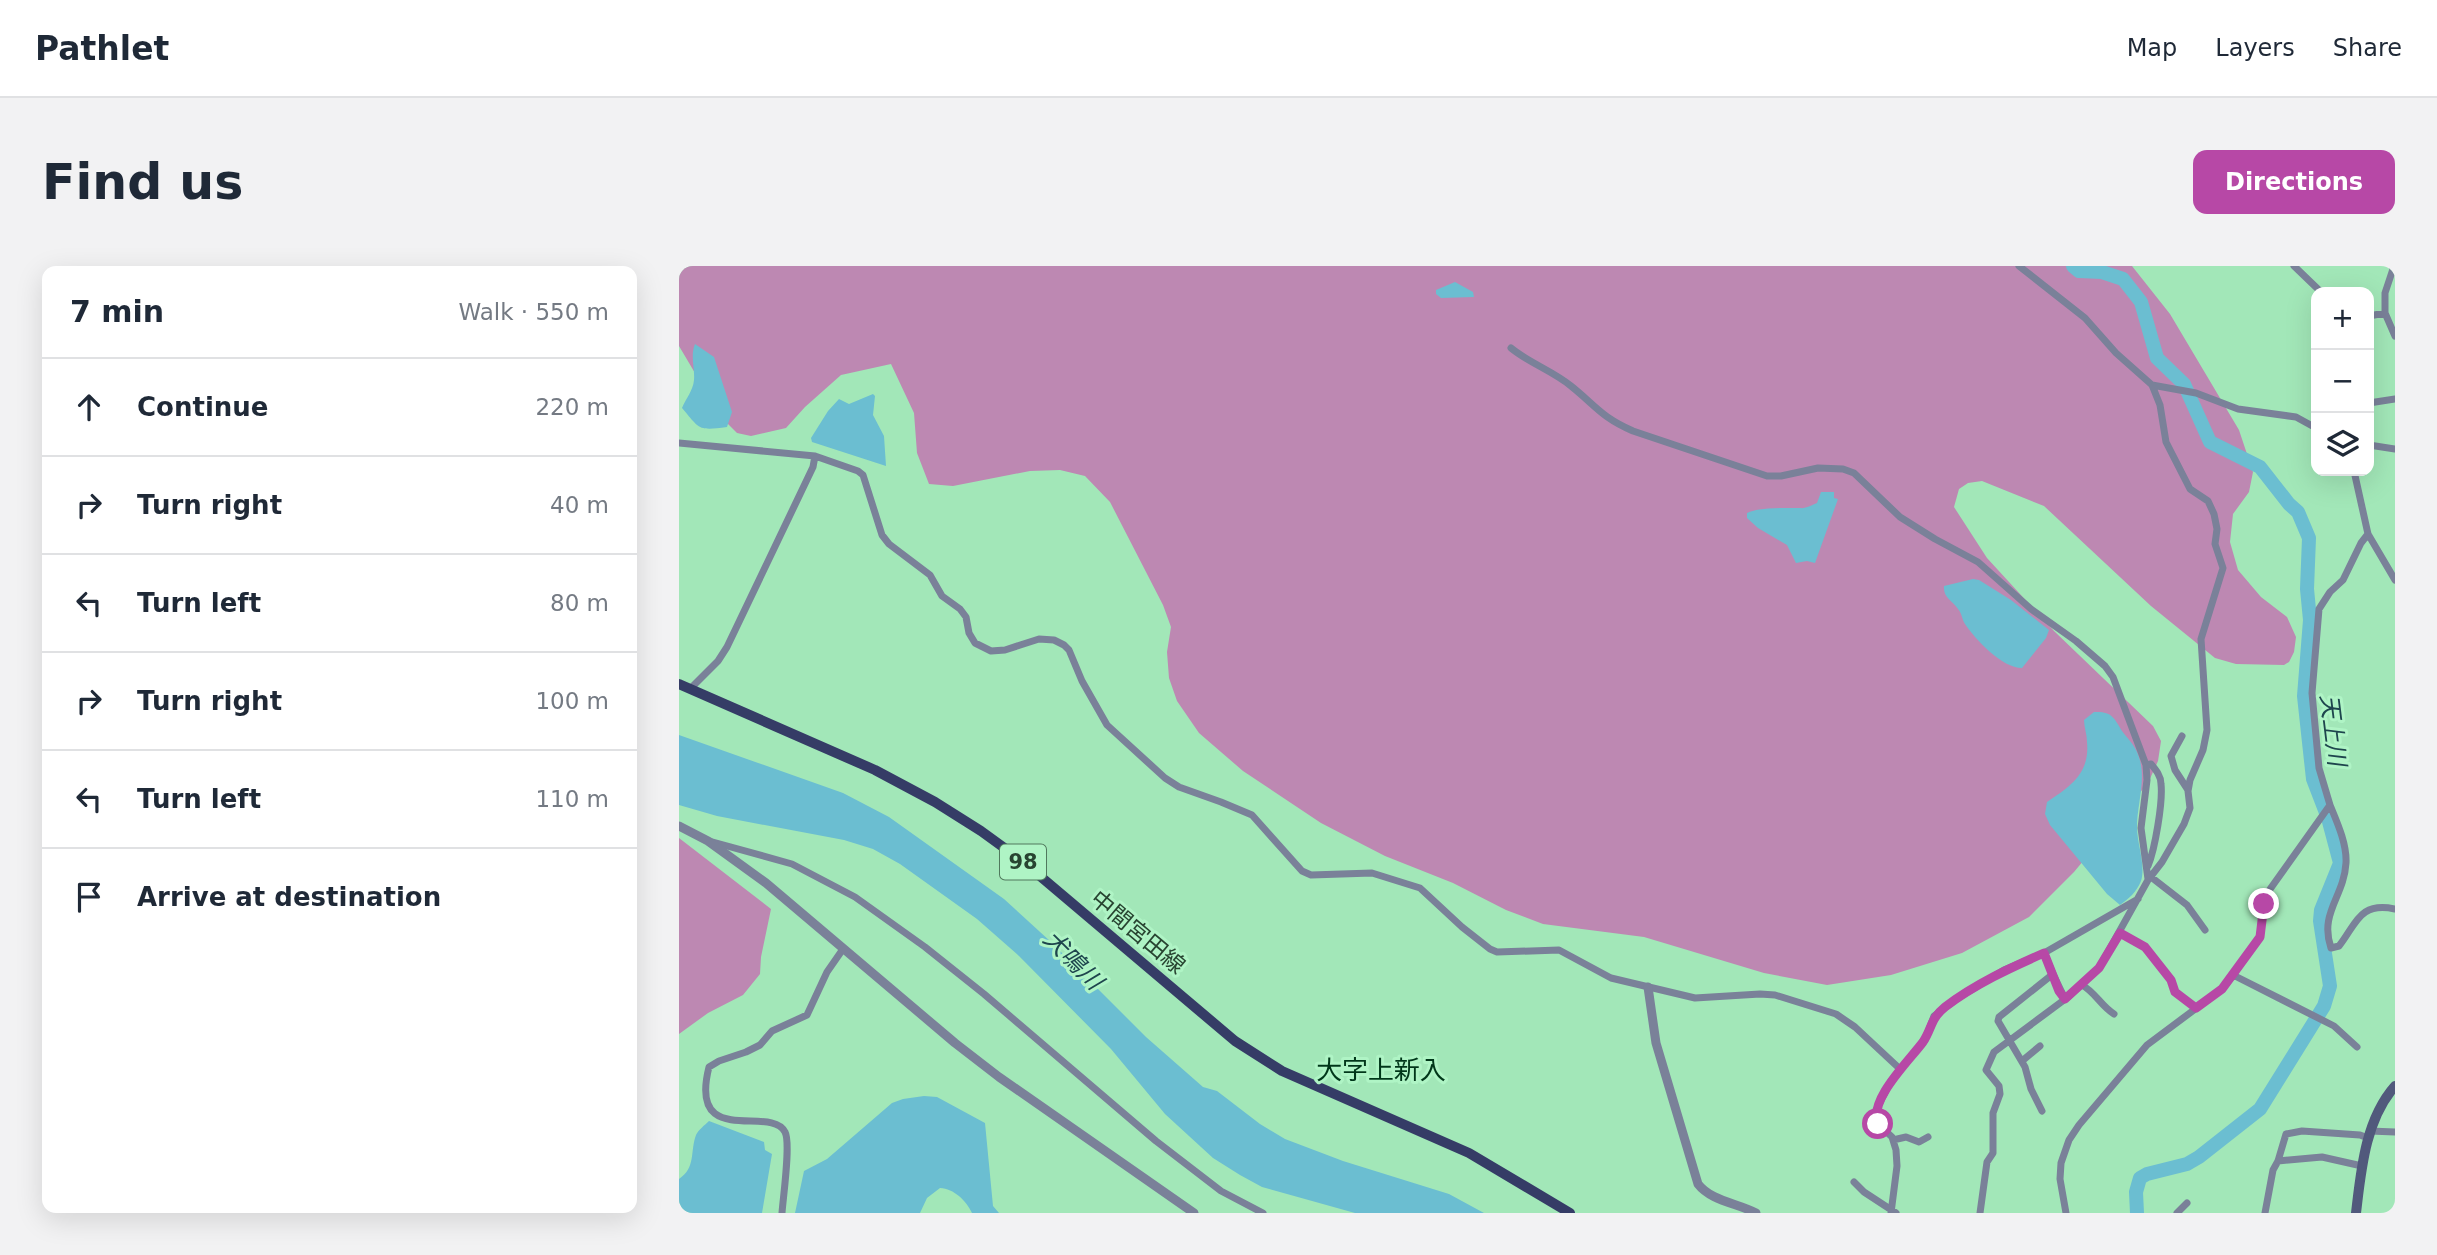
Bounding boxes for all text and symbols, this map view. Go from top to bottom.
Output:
text: Pathlet [35,29,169,68]
text: Map [2127,34,2177,62]
text: Layers [2215,34,2295,62]
text: Share [2333,34,2402,62]
button: Directions [2193,150,2395,214]
text: Find us [42,154,243,211]
map controls [2311,287,2374,476]
button: + [2311,287,2374,350]
text: 7 min [70,294,164,329]
text: Walk · 550 m [458,299,609,325]
button: − [2311,350,2374,413]
icon: ahead [70,388,108,426]
text: Continue [137,392,268,422]
text: 220 m [535,394,609,420]
button: layers [2311,413,2374,476]
icon: right [70,486,108,524]
text: Turn right [137,490,282,520]
text: 40 m [550,492,609,518]
icon: left [70,584,108,622]
text: Turn left [137,588,261,618]
text: 80 m [550,590,609,616]
icon: right [70,682,108,720]
text: Turn right [137,686,282,716]
text: 100 m [535,688,609,714]
water label: 天上川 [2315,693,2352,770]
icon: left [70,780,108,818]
text: Turn left [137,784,261,814]
text: 110 m [535,786,609,812]
road number: 98 [1000,844,1046,880]
icon: arrive [70,878,108,916]
text: Arrive at destination [137,882,441,912]
street label: 中間宮田線 [1086,885,1190,979]
route end [2248,888,2279,919]
water label: 犬鳴川 [1038,925,1110,997]
district label: 大字上新入 [1316,1055,1446,1085]
route start [1862,1108,1893,1139]

